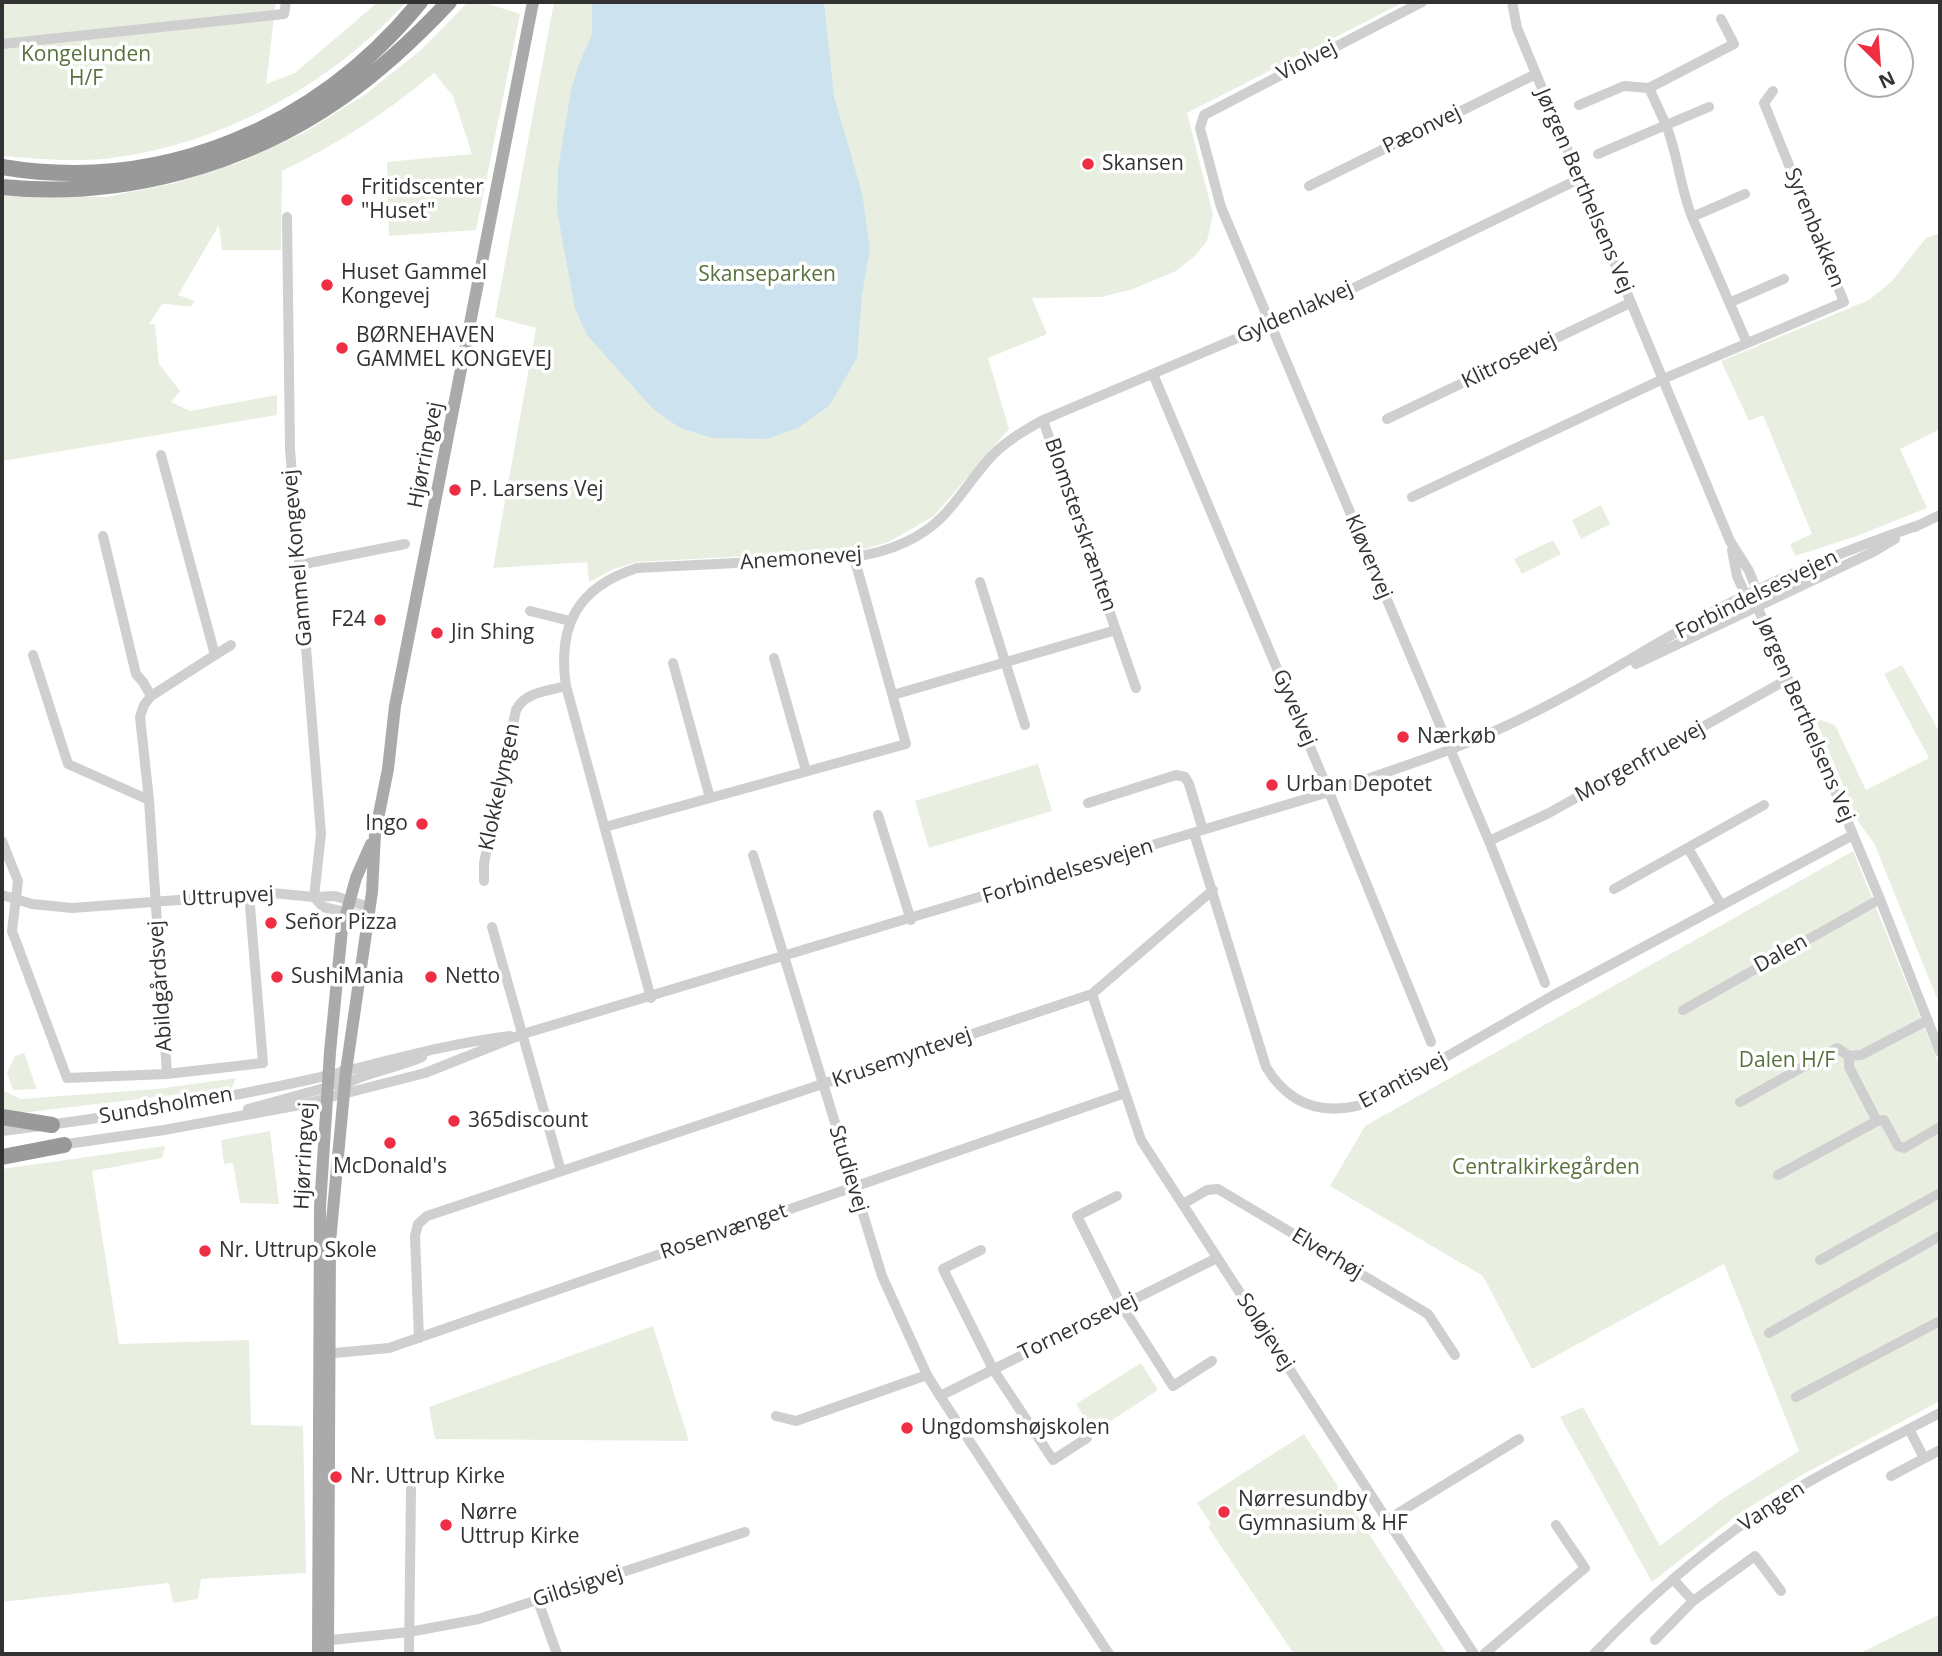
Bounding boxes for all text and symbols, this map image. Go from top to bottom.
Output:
north arrow [1844,28,1914,98]
street label: Violvej [1273,35,1341,87]
park label: Kongelunden H/F [21,42,151,92]
text: N [1875,65,1900,95]
street label: Jørgen Berthelsens Vej [1530,85,1638,297]
street label: Pæonvej [1379,100,1465,160]
place label: Skansen [1102,151,1184,177]
marker: Skansen [1080,156,1096,172]
street label: Syrenbakken [1779,165,1849,291]
place label: Fritidscenter "Huset" [361,175,484,225]
marker: Fritidscenter "Huset" [339,192,355,208]
place label: Huset Gammel Kongevej [341,260,487,310]
park label: Skanseparken [698,262,836,288]
street label: Gyldenlakvej [1233,276,1357,350]
marker: Huset Gammel Kongevej [319,277,335,293]
place label: BØRNEHAVEN GAMMEL KONGEVEJ [356,323,552,373]
street label: Klitrosevej [1458,327,1560,395]
marker: BØRNEHAVEN GAMMEL KONGEVEJ [334,340,350,356]
street label: Hjørringvej [403,400,449,510]
street label: Blomsterskrænten [1039,435,1121,615]
street label: Gammel Kongevej [278,468,318,648]
place label: P. Larsens Vej [469,477,604,503]
marker: P. Larsens Vej [447,482,463,498]
street label: Kløvervej [1339,511,1397,603]
street label: Anemonevej [739,542,863,576]
street label: Forbindelsesvejen [1672,545,1842,645]
place label: F24 [331,607,366,633]
marker: F24 [372,612,388,628]
street label: Jørgen Berthelsens Vej [1751,614,1859,826]
place label: Jin Shing [451,620,534,646]
marker: Jin Shing [429,625,445,641]
street label: Gyvelvej [1267,666,1321,750]
street label: Morgenfruevej [1571,716,1709,808]
street label: Klokkelyngen [474,721,526,853]
place label: Nærkøb [1417,724,1496,750]
marker: Nærkøb [1395,729,1411,745]
place label: Urban Depotet [1286,772,1432,798]
marker: Urban Depotet [1264,777,1280,793]
place label: Ingo [365,811,408,837]
marker: Ingo [414,816,430,832]
street label: Forbindelsesvejen [980,834,1156,910]
street label: Uttrupvej [181,882,275,912]
place label: Señor Pizza [285,910,397,936]
marker: Señor Pizza [263,915,279,931]
street label: Abildgårdsvej [144,919,178,1053]
street label: Dalen [1750,929,1812,979]
place label: SushiMania [291,964,404,990]
place label: Netto [445,964,500,990]
marker: SushiMania [269,969,285,985]
marker: Netto [423,969,439,985]
street label: Krusemyntevej [829,1022,975,1094]
street label: Erantisvej [1355,1048,1451,1114]
park label: Dalen H/F [1739,1048,1835,1074]
street label: Sundsholmen [97,1082,235,1130]
street label: Hjørringvej [290,1102,320,1210]
place label: 365discount [468,1108,588,1134]
marker: 365discount [446,1113,462,1129]
street label: Studievej [823,1123,873,1215]
marker: McDonald's [382,1135,398,1151]
place label: McDonald's [333,1154,447,1180]
park label: Centralkirkegården [1452,1155,1640,1181]
street label: Rosenvænget [657,1199,791,1265]
street label: Elverhøj [1287,1223,1367,1285]
place label: Nr. Uttrup Skole [219,1238,377,1264]
marker: Nr. Uttrup Skole [197,1243,213,1259]
street label: Tornerosevej [1015,1288,1141,1366]
street label: Soløjevej [1231,1289,1299,1375]
place label: Ungdomshøjskolen [921,1415,1110,1441]
marker: Ungdomshøjskolen [899,1420,915,1436]
place label: Nr. Uttrup Kirke [350,1464,505,1490]
marker: Nr. Uttrup Kirke [328,1469,344,1485]
street label: Vangen [1734,1477,1810,1537]
place label: Nørresundby Gymnasium & HF [1238,1487,1408,1537]
place label: Nørre Uttrup Kirke [460,1500,580,1550]
marker: Nørresundby Gymnasium & HF [1216,1504,1232,1520]
marker: Nørre Uttrup Kirke [438,1517,454,1533]
street label: Gildsigvej [530,1561,626,1613]

